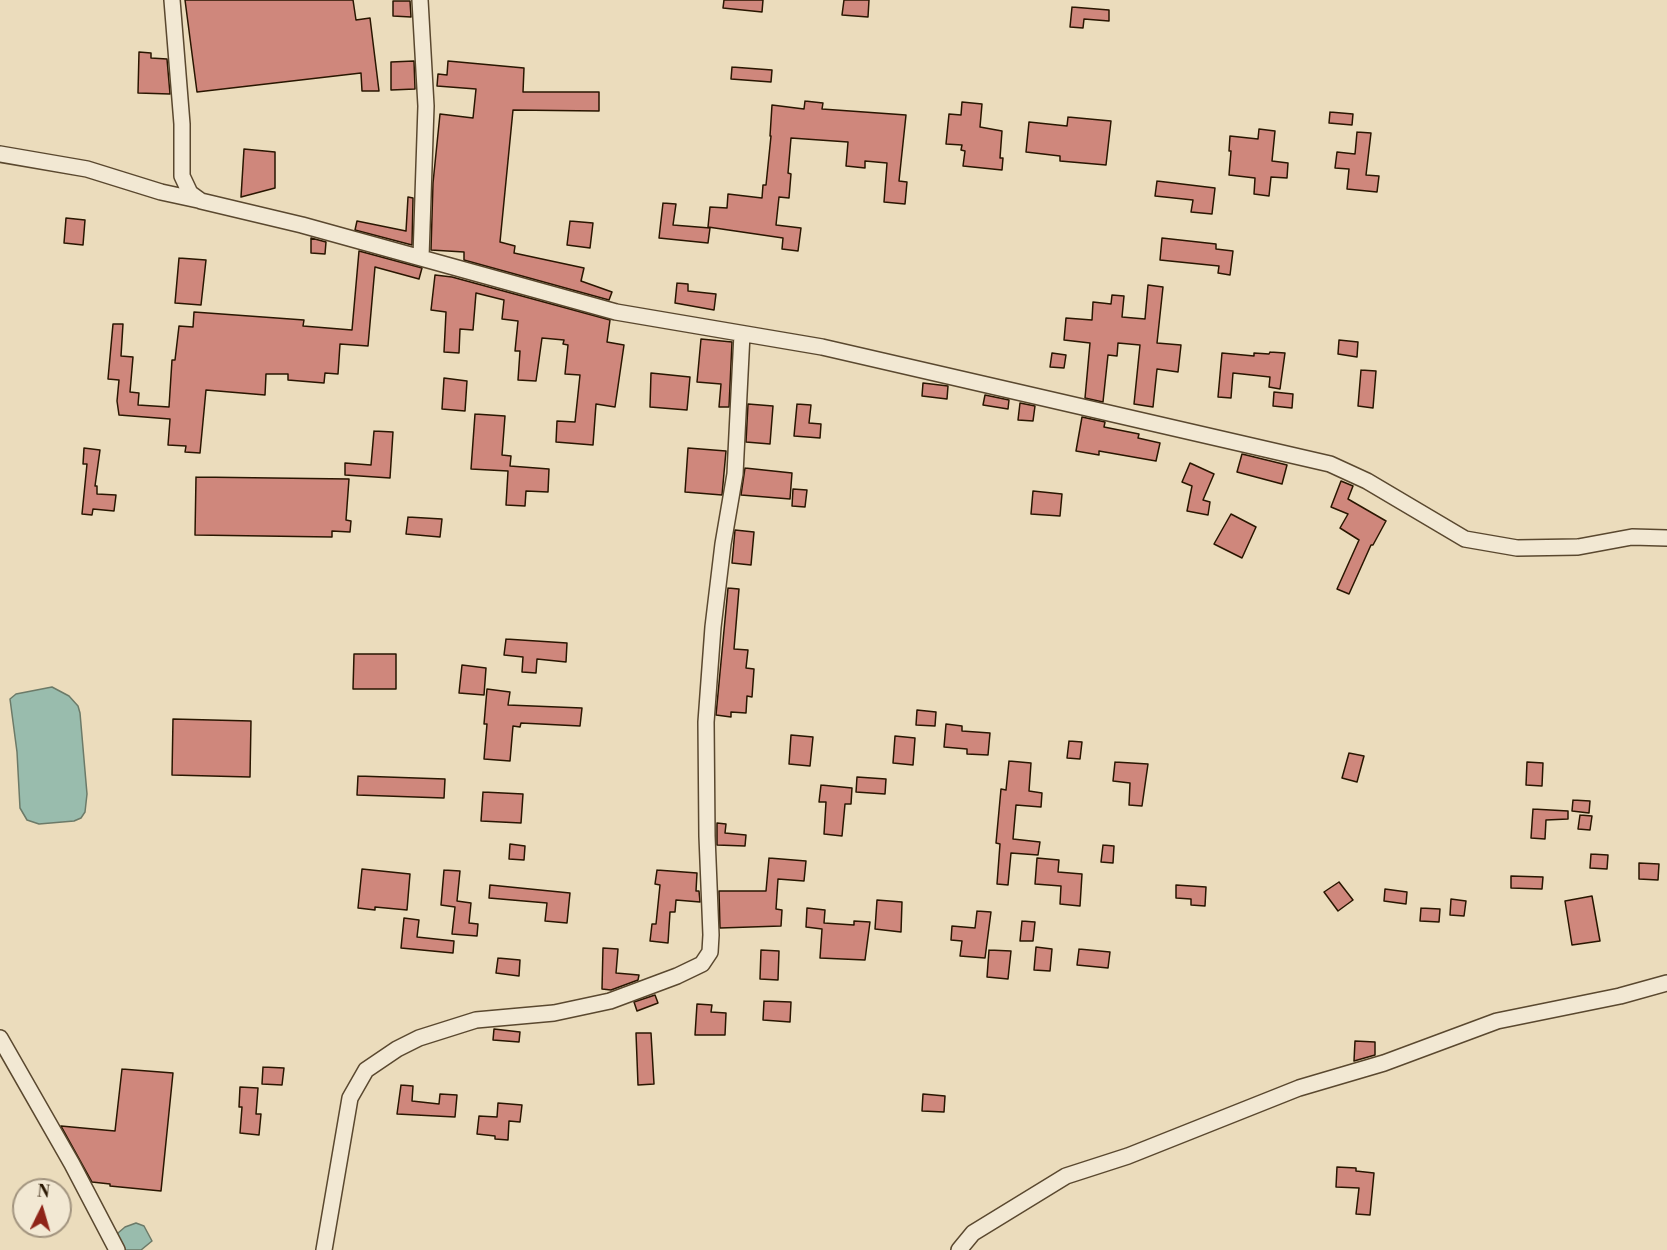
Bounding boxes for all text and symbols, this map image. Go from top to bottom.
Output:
north arrow [12,1178,72,1238]
text: N [36,1182,51,1203]

